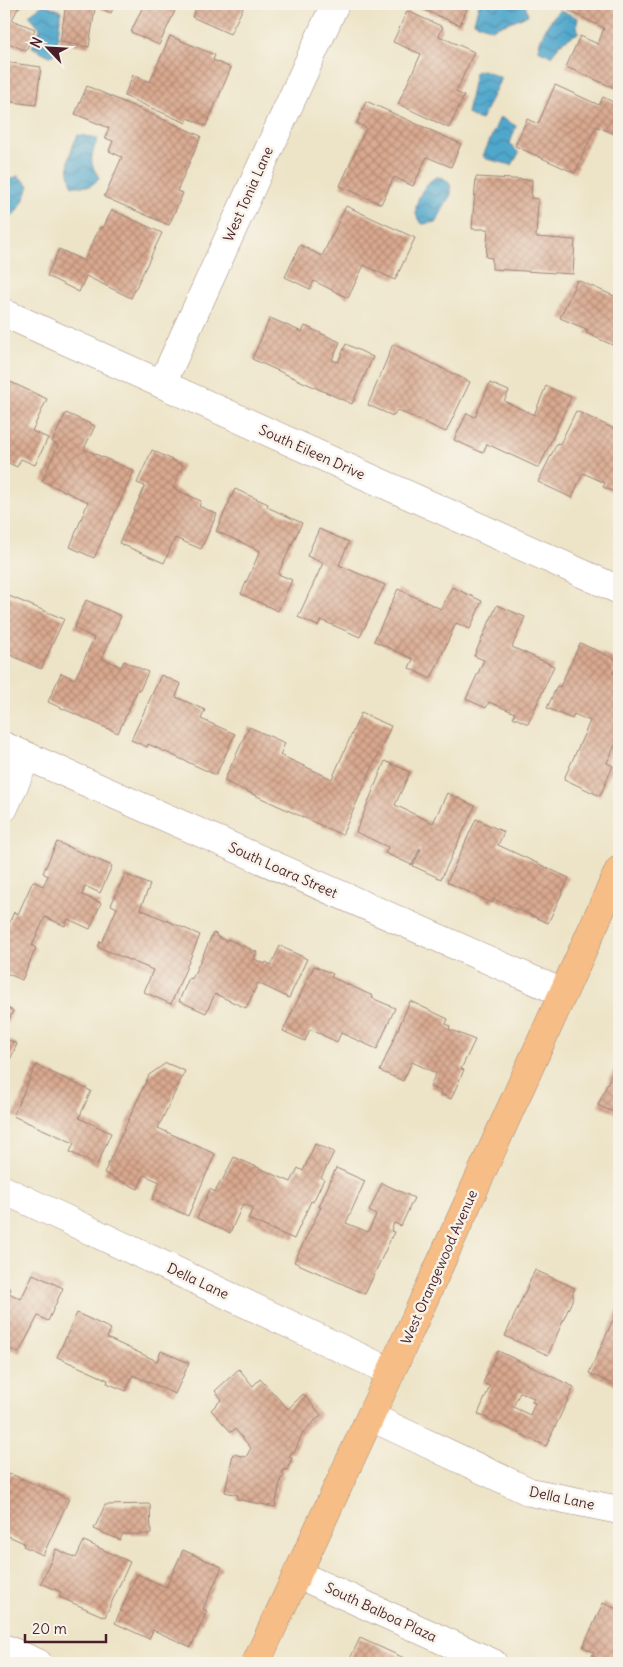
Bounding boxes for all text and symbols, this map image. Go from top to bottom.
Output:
north arrow [22,22,72,72]
text: N [26,34,46,51]
street label: West Tonia Lane [219,144,277,244]
street label: South Eileen Drive [256,421,368,483]
street label: South Loara Street [226,838,341,902]
street label: West Orangewood Avenue [397,1187,481,1347]
street label: Della Lane [164,1259,232,1303]
street label: Della Lane [528,1482,596,1514]
street label: South Balboa Plaza [322,1578,440,1646]
scale bar [25,1612,106,1644]
text: 20 m [32,1619,67,1638]

